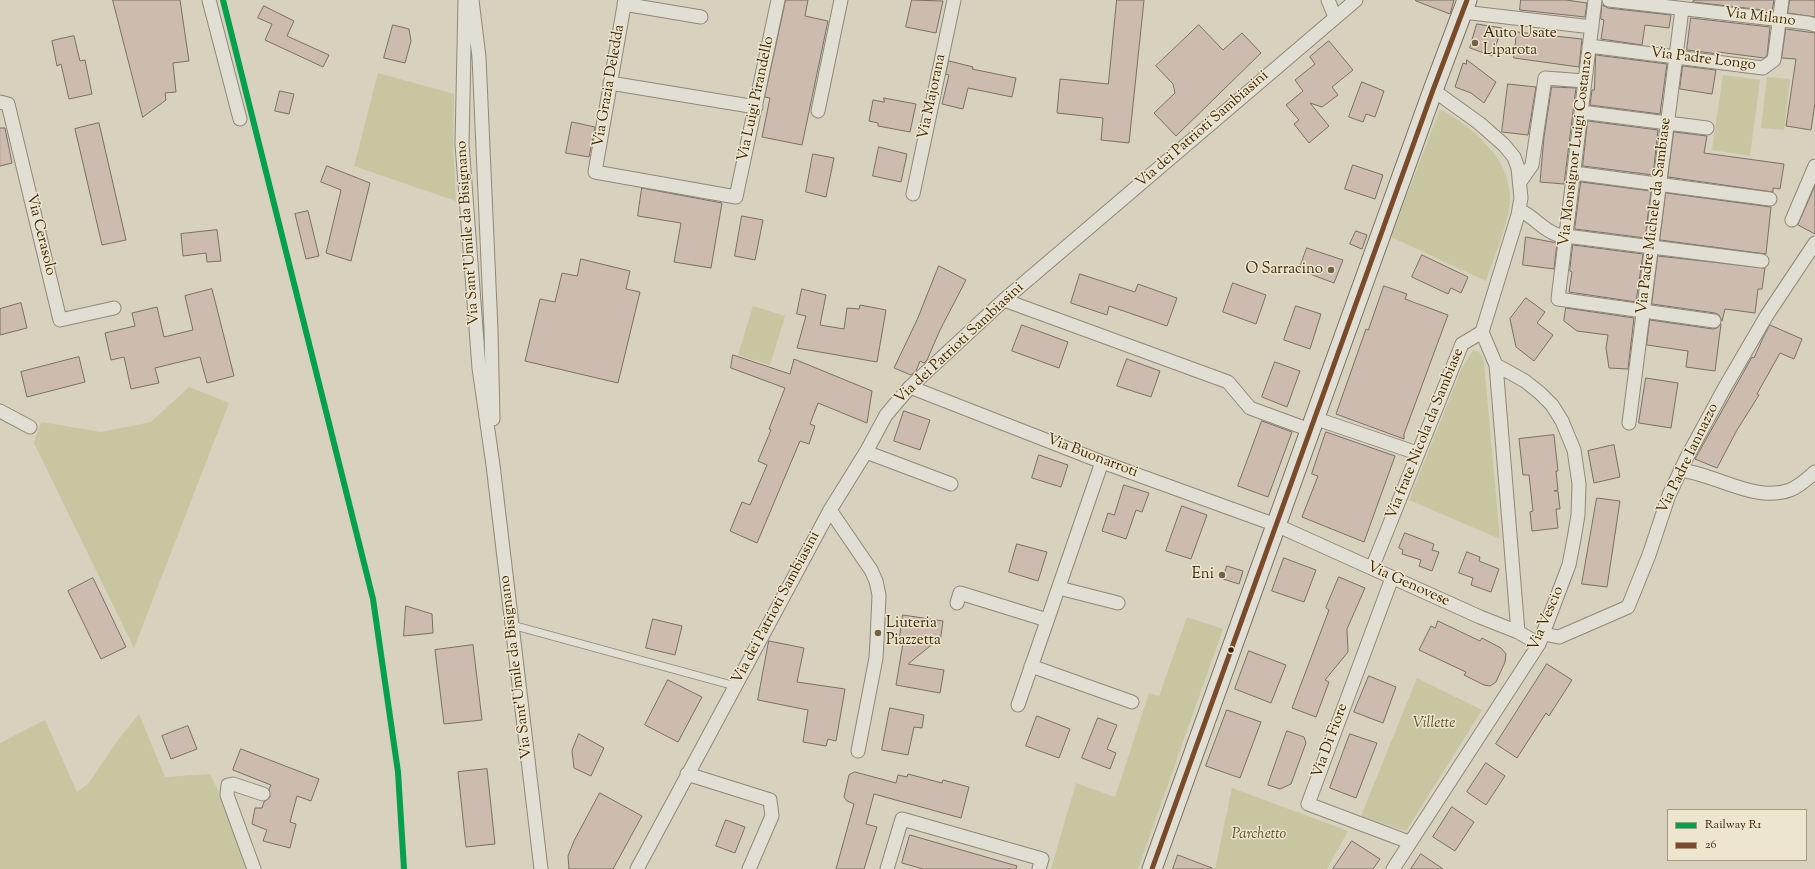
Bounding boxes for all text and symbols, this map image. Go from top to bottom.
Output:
street label: Via Milano [1723,5,1797,31]
street label: Via Grazia Deledda [590,23,630,149]
place label: Auto Usate Liparota [1483,25,1557,60]
street label: Via Luigi Pirandello [735,35,779,163]
marker: Auto Usate Liparota [1470,38,1480,48]
street label: Via Padre Longo [1649,45,1757,75]
street label: Via Monsignor Luigi Costanzo [1556,50,1598,248]
street label: Via Majorana [915,53,951,141]
street label: Via dei Patrioti Sambiasini [1133,68,1273,192]
street label: Via Padre Michele da Sambiase [1634,117,1676,315]
street label: Via Sant'Umile da Bisignano [454,140,484,326]
street label: Via Cerasolo [21,193,59,277]
place label: O Sarracino [1245,261,1323,279]
marker: O Sarracino [1326,265,1336,275]
street label: Via dei Patrioti Sambiasini [892,280,1028,408]
street label: Via frate Nicola da Sambiase [1383,346,1469,522]
street label: Via Padre Iannazzo [1654,401,1724,517]
street label: Via Buonarroti [1044,431,1140,483]
street label: Via dei Patrioti Sambiasini [729,529,825,687]
street label: Via Genovese [1364,559,1452,611]
place label: Eni [1192,566,1214,584]
marker: Eni [1217,570,1227,580]
street label: Via Sant'Umile da Bisignano [497,574,537,760]
street label: Via Vescio [1525,584,1569,654]
place label: Liuteria Piazzetta [886,615,941,650]
marker: Liuteria Piazzetta [873,628,883,638]
unlabelled marker [1226,645,1236,655]
street label: Via Di Fiore [1309,701,1353,781]
park label: Villette [1413,715,1455,733]
legend [1667,809,1807,861]
text: Railway R1 [1705,816,1761,834]
park label: Parchetto [1232,826,1286,844]
text: 26 [1705,836,1717,854]

